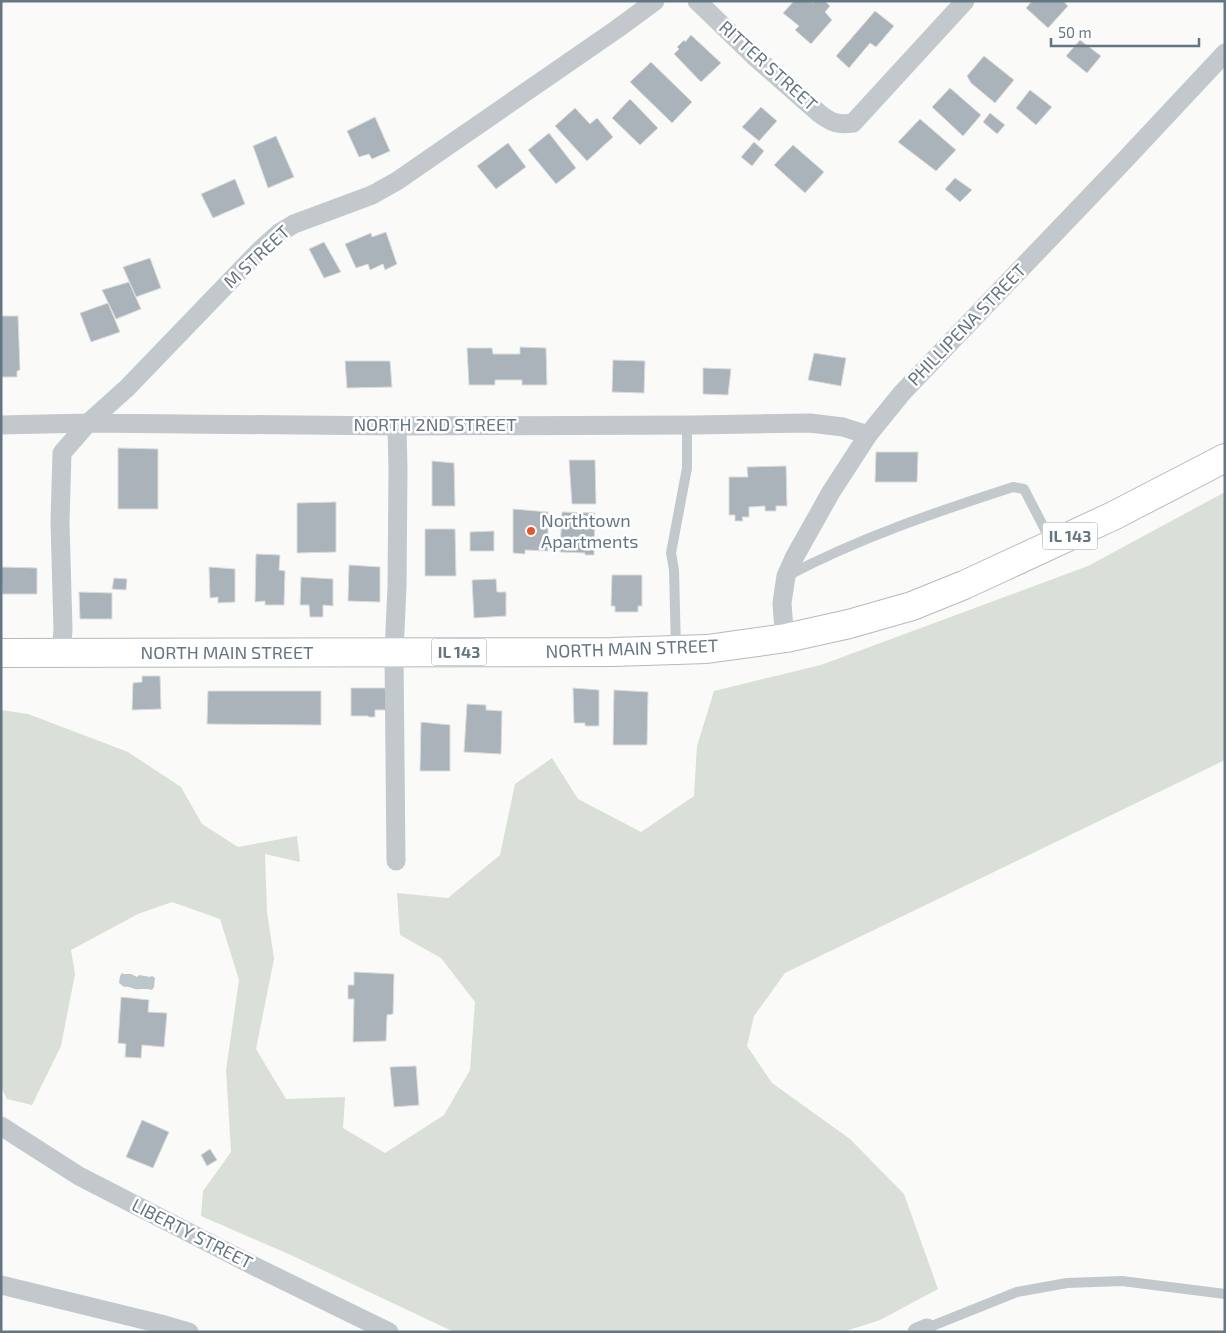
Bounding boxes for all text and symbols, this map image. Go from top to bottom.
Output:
scale bar [1051,15,1198,47]
street label: RITTER STREET [715,16,823,115]
text: 50 m [1058,23,1092,41]
street label: M STREET [219,220,294,292]
street label: PHILLIPENA STREET [902,258,1031,390]
street label: NORTH 2ND STREET [353,413,517,435]
place label: Northtown Apartments [541,509,639,552]
road number: IL 143 [1042,522,1098,550]
marker: Northtown Apartments [525,525,537,537]
street label: NORTH MAIN STREET [545,634,719,662]
road number: IL 143 [432,638,486,666]
street label: NORTH MAIN STREET [141,641,314,663]
street label: LIBERTY STREET [128,1193,257,1273]

